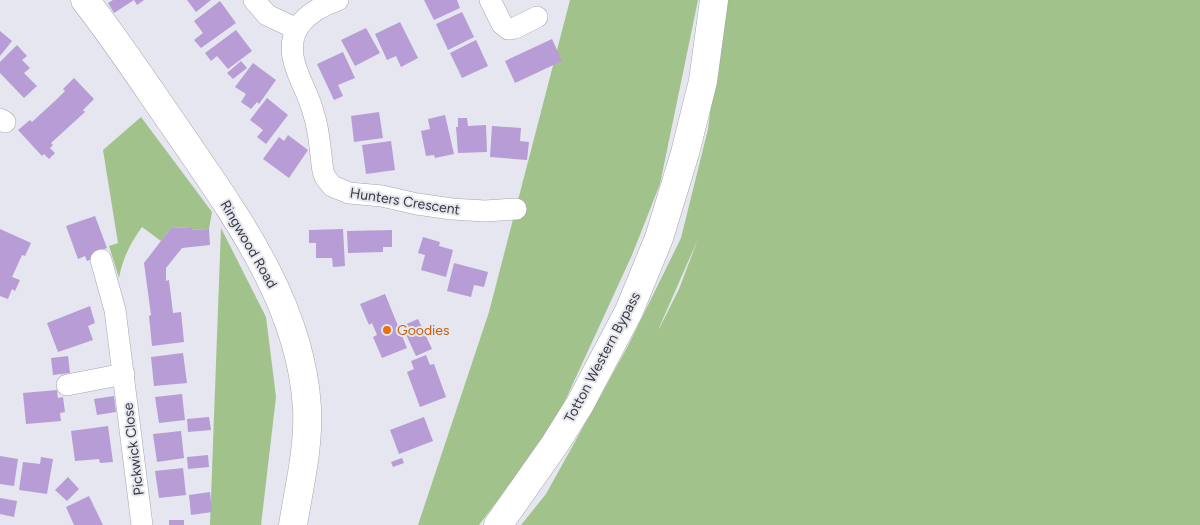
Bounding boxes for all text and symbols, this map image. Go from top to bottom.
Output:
street label: Hunters Crescent [349,184,461,219]
street label: Ringwood Road [216,197,281,291]
street label: Totton Western Bypass [561,289,644,425]
place label: Goodies [397,322,450,339]
marker: Goodies [381,324,393,336]
street label: Pickwick Close [119,401,148,496]

